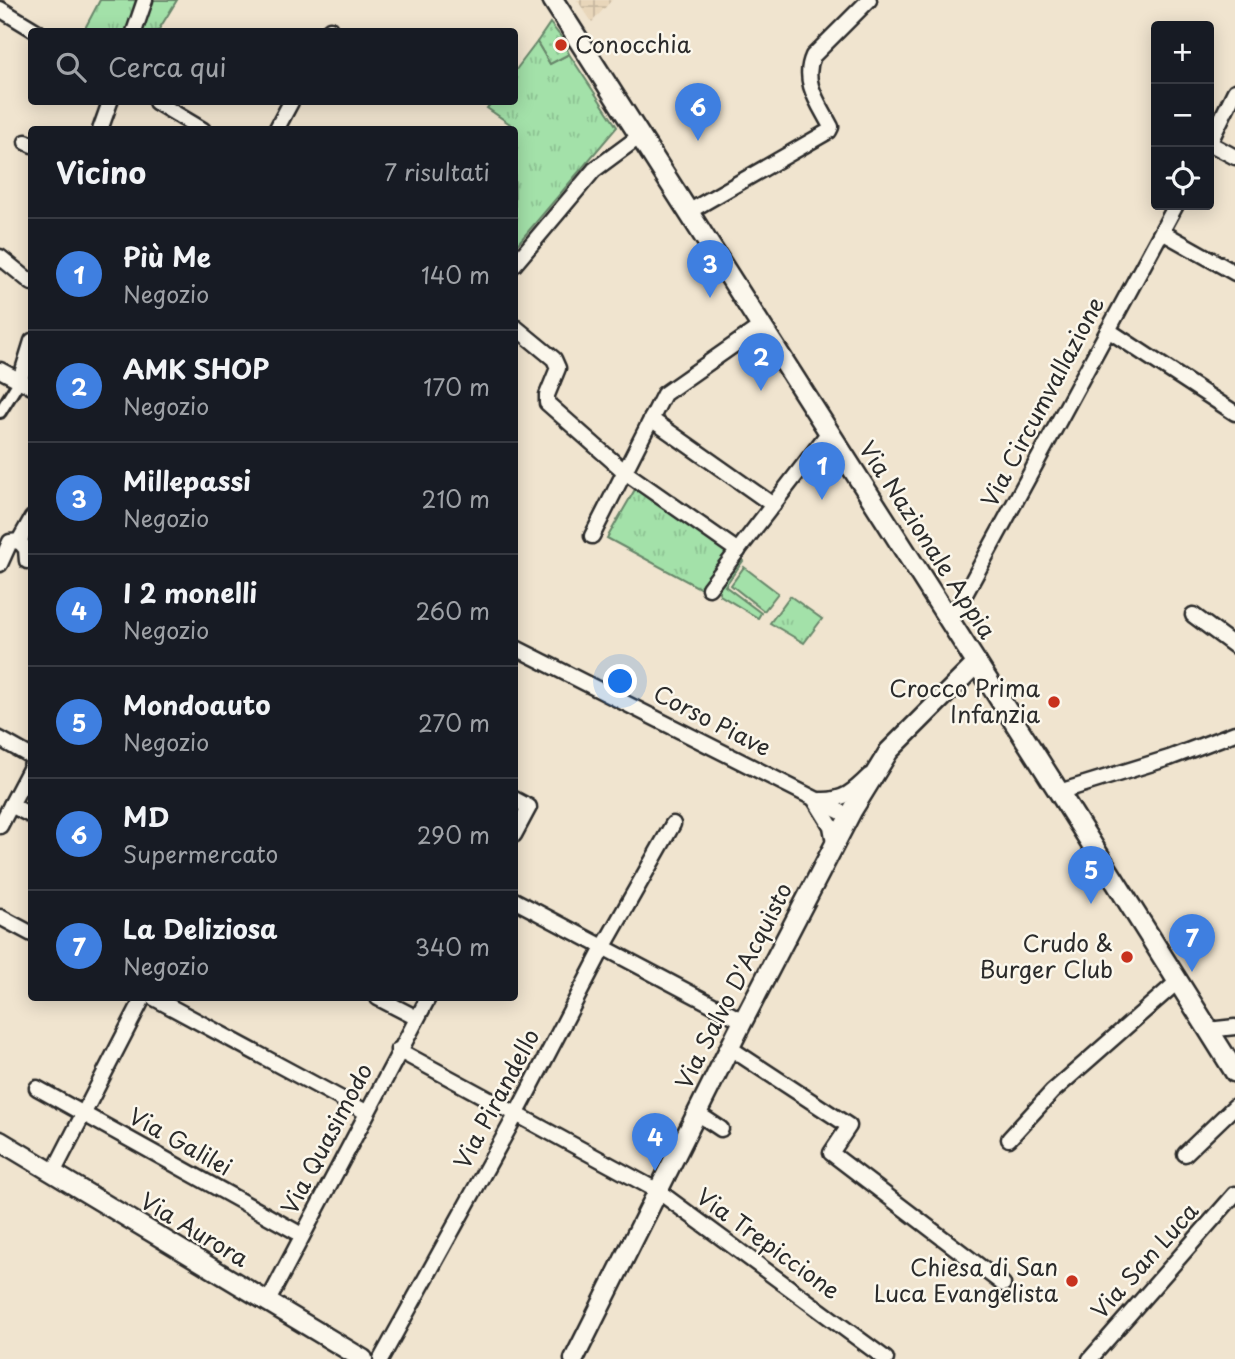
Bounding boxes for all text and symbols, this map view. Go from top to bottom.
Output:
map controls [1151,21,1214,210]
button: + [1151,21,1214,84]
place label: Conocchia [575,26,691,61]
search box [28,28,518,105]
marker: Conocchia [553,37,569,53]
text: Cerca qui [108,47,227,86]
icon: search [52,48,90,86]
pin: 6 [675,83,721,141]
button: − [1151,84,1214,147]
button: locate [1151,147,1214,210]
text: Vicino [56,149,146,194]
text: 7 risultati [384,154,490,189]
text: Più Me [123,237,211,276]
pin: 3 [687,240,733,298]
text: 1 [74,257,85,292]
text: 140 m [421,257,490,292]
text: Negozio [123,276,209,311]
street label: Via Circumvallazione [971,290,1112,513]
pin: 2 [738,333,784,391]
text: AMK SHOP [123,349,269,388]
text: 2 [71,369,87,404]
text: 170 m [423,369,490,404]
text: Negozio [123,388,209,423]
street label: Via Nazionale Appia [851,433,1006,646]
pin: 1 [799,442,845,500]
text: Millepassi [123,461,251,500]
text: 3 [71,481,87,516]
text: 210 m [422,481,490,516]
text: Negozio [123,500,209,535]
text: I 2 monelli [123,573,257,612]
text: 4 [71,593,87,628]
text: 260 m [415,593,490,628]
text: Negozio [123,612,209,647]
your location [603,664,637,698]
place label: Crocco Prima Infanzia [889,670,1041,731]
street label: Corso Piave [648,675,778,764]
text: Mondoauto [123,685,271,724]
marker: Crocco Prima Infanzia [1046,694,1062,710]
text: 5 [72,705,86,740]
text: 270 m [418,705,490,740]
text: Negozio [123,724,209,759]
text: MD [123,797,169,836]
text: 6 [71,817,87,852]
text: 290 m [417,817,490,852]
text: Supermercato [123,836,278,871]
pin: 5 [1068,846,1114,904]
street label: Via Salvo D'Acquisto [665,876,800,1095]
text: La Deliziosa [123,909,278,948]
pin: 7 [1169,914,1215,972]
place label: Crudo & Burger Club [979,925,1113,986]
text: 7 [72,929,86,964]
text: 340 m [415,929,490,964]
text: Negozio [123,948,209,983]
marker: Crudo & Burger Club [1119,949,1135,965]
street label: Via Pirandello [444,1022,547,1175]
street label: Via Quasimodo [271,1056,380,1220]
street label: Via Galilei [123,1098,239,1184]
pin: 4 [632,1113,678,1171]
street label: Via Trepiccione [690,1179,848,1307]
street label: Via Aurora [134,1183,256,1275]
street label: Via San Luca [1082,1193,1206,1326]
place label: Chiesa di San Luca Evangelista [874,1249,1059,1310]
marker: Chiesa di San Luca Evangelista [1064,1273,1080,1289]

